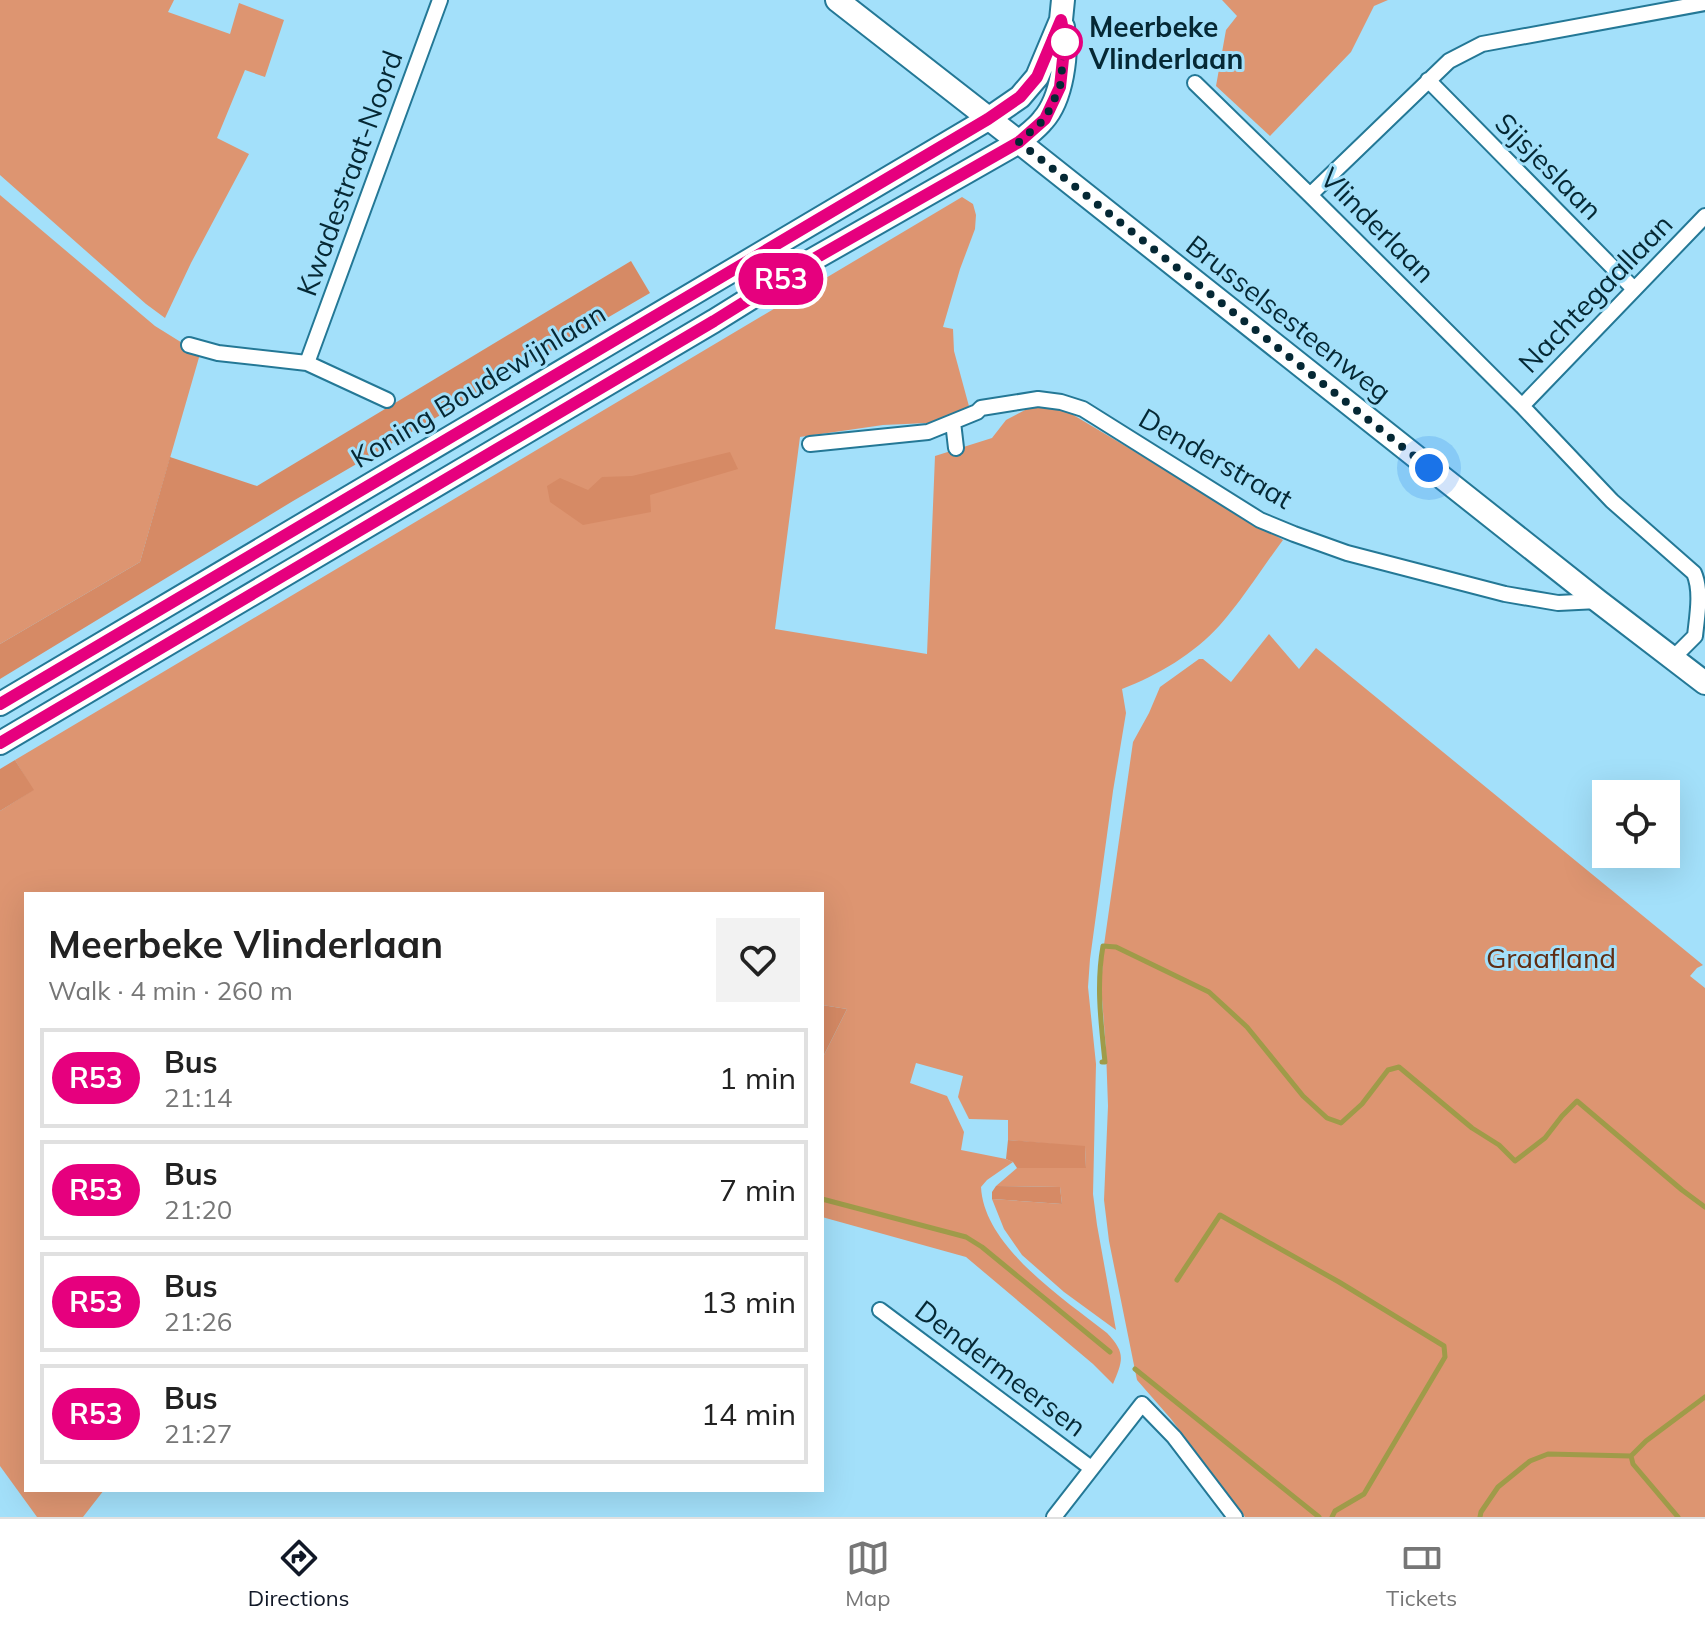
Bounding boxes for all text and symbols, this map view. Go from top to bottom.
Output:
place label: Meerbeke Vlinderlaan [1088,9,1243,76]
marker: Meerbeke Vlinderlaan [1048,25,1082,59]
street label: Kwadestraat-Noord [288,46,410,300]
street label: Sijsjeslaan [1488,105,1610,227]
street label: Vlinderlaan [1313,160,1443,290]
street label: Nachtegaallaan [1511,206,1679,380]
street label: Brusselsesteenweg [1180,227,1398,409]
line badge: R53 [735,253,827,305]
text: R53 [754,261,808,296]
street label: Koning Boudewijnlaan [344,295,612,475]
street label: Denderstraat [1133,400,1299,516]
your location [1409,448,1449,488]
map controls [1592,780,1680,868]
button: locate [1592,780,1680,868]
button: heart [716,918,800,1002]
text: Meerbeke Vlinderlaan [48,920,443,968]
park label: Graafland [1486,940,1616,975]
text: Walk · 4 min · 260 m [48,974,293,1007]
text: Bus [164,1043,218,1081]
text: 1 min [719,1059,796,1097]
text: R53 [69,1060,123,1095]
text: 21:14 [164,1081,232,1114]
text: Bus [164,1155,218,1193]
text: 7 min [719,1171,796,1209]
text: R53 [69,1172,123,1207]
text: 21:20 [164,1193,232,1226]
text: Bus [164,1267,218,1305]
text: 13 min [701,1283,796,1321]
text: R53 [69,1284,123,1319]
street label: Dendermeersen [908,1292,1094,1444]
text: 21:26 [164,1305,232,1338]
text: Bus [164,1379,218,1417]
text: 14 min [701,1395,796,1433]
text: R53 [69,1396,123,1431]
text: 21:27 [164,1417,232,1450]
tab: Directions [248,1536,350,1612]
tab: Map [845,1536,890,1612]
tab: Tickets [1386,1536,1457,1612]

